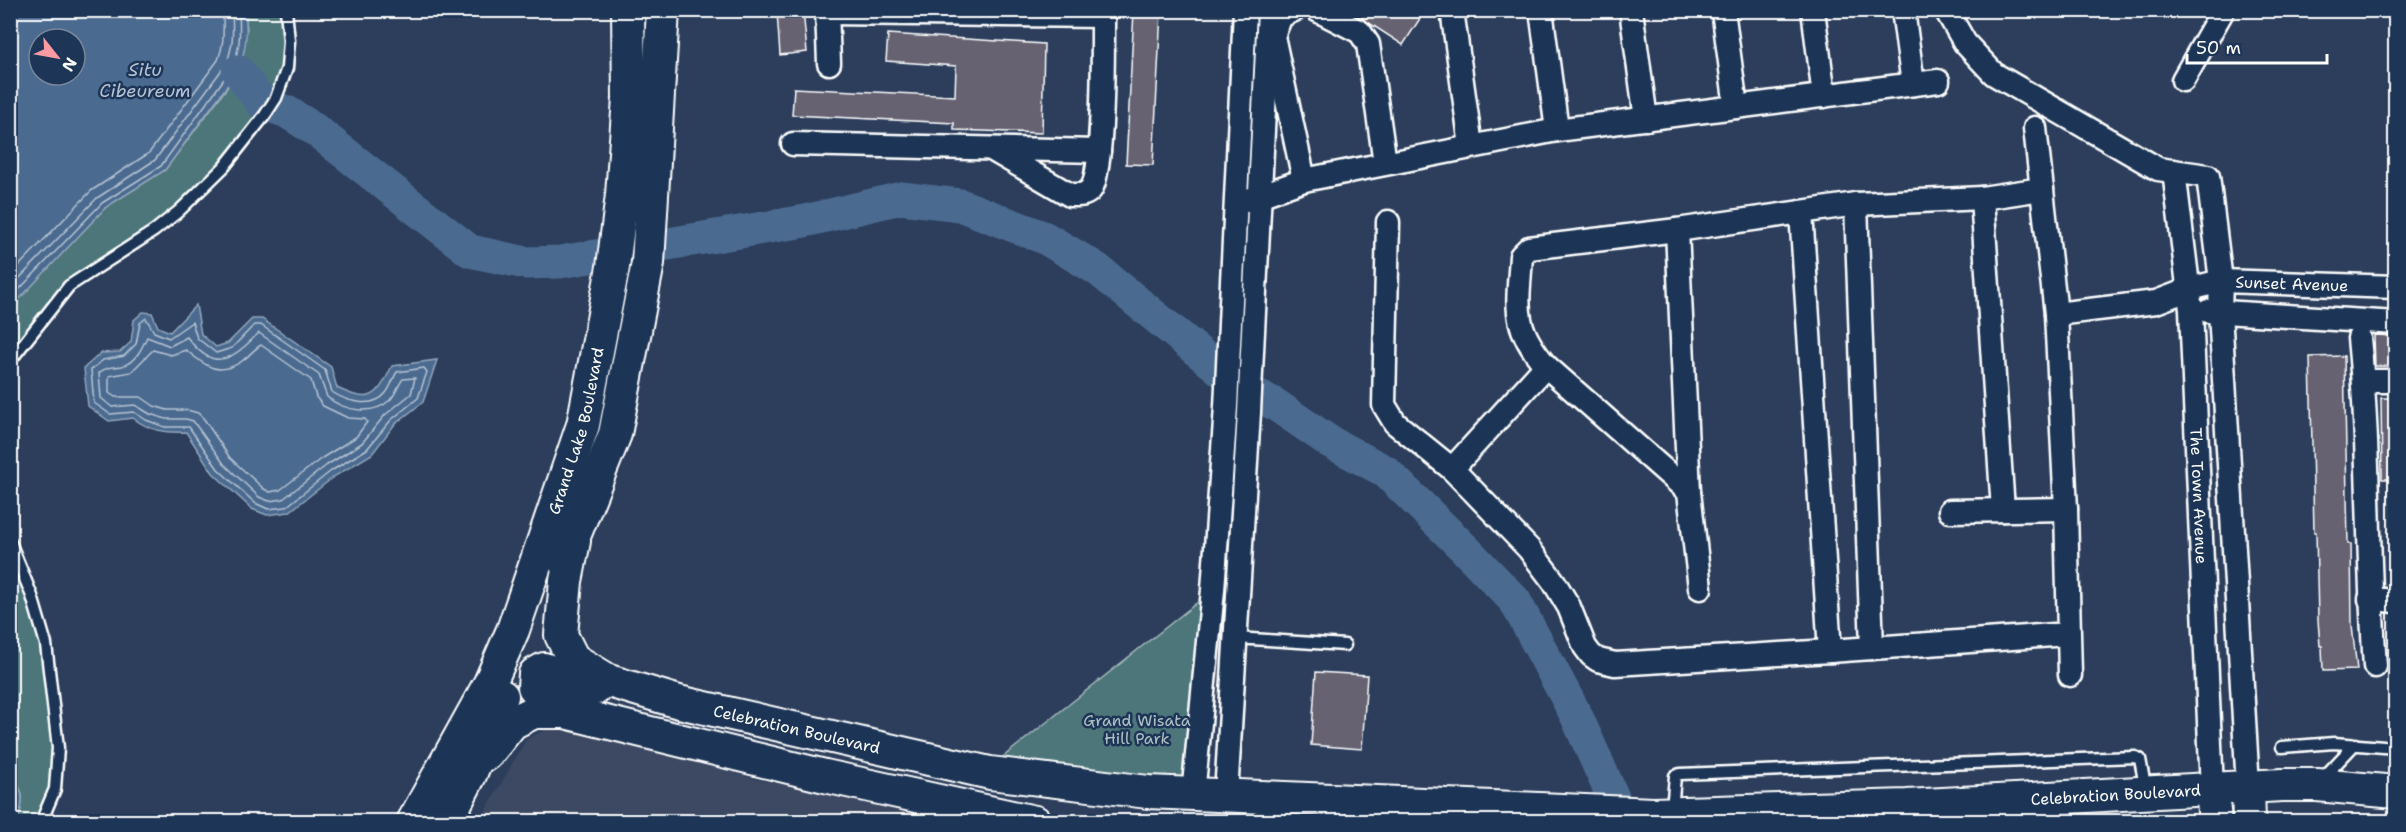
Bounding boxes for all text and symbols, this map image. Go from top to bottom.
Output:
north arrow [27,27,87,87]
scale bar [2187,27,2326,65]
text: 50 m [2196,36,2241,60]
text: N [57,54,82,75]
water label: Situ Cibeureum [99,58,191,103]
street label: Sunset Avenue [2235,271,2349,296]
street label: Grand Lake Boulevard [543,345,608,517]
street label: The Town Avenue [2186,427,2213,564]
street label: Celebration Boulevard [711,700,882,758]
park label: Grand Wisata Hill Park [1083,710,1191,749]
street label: Celebration Boulevard [2030,779,2201,810]

